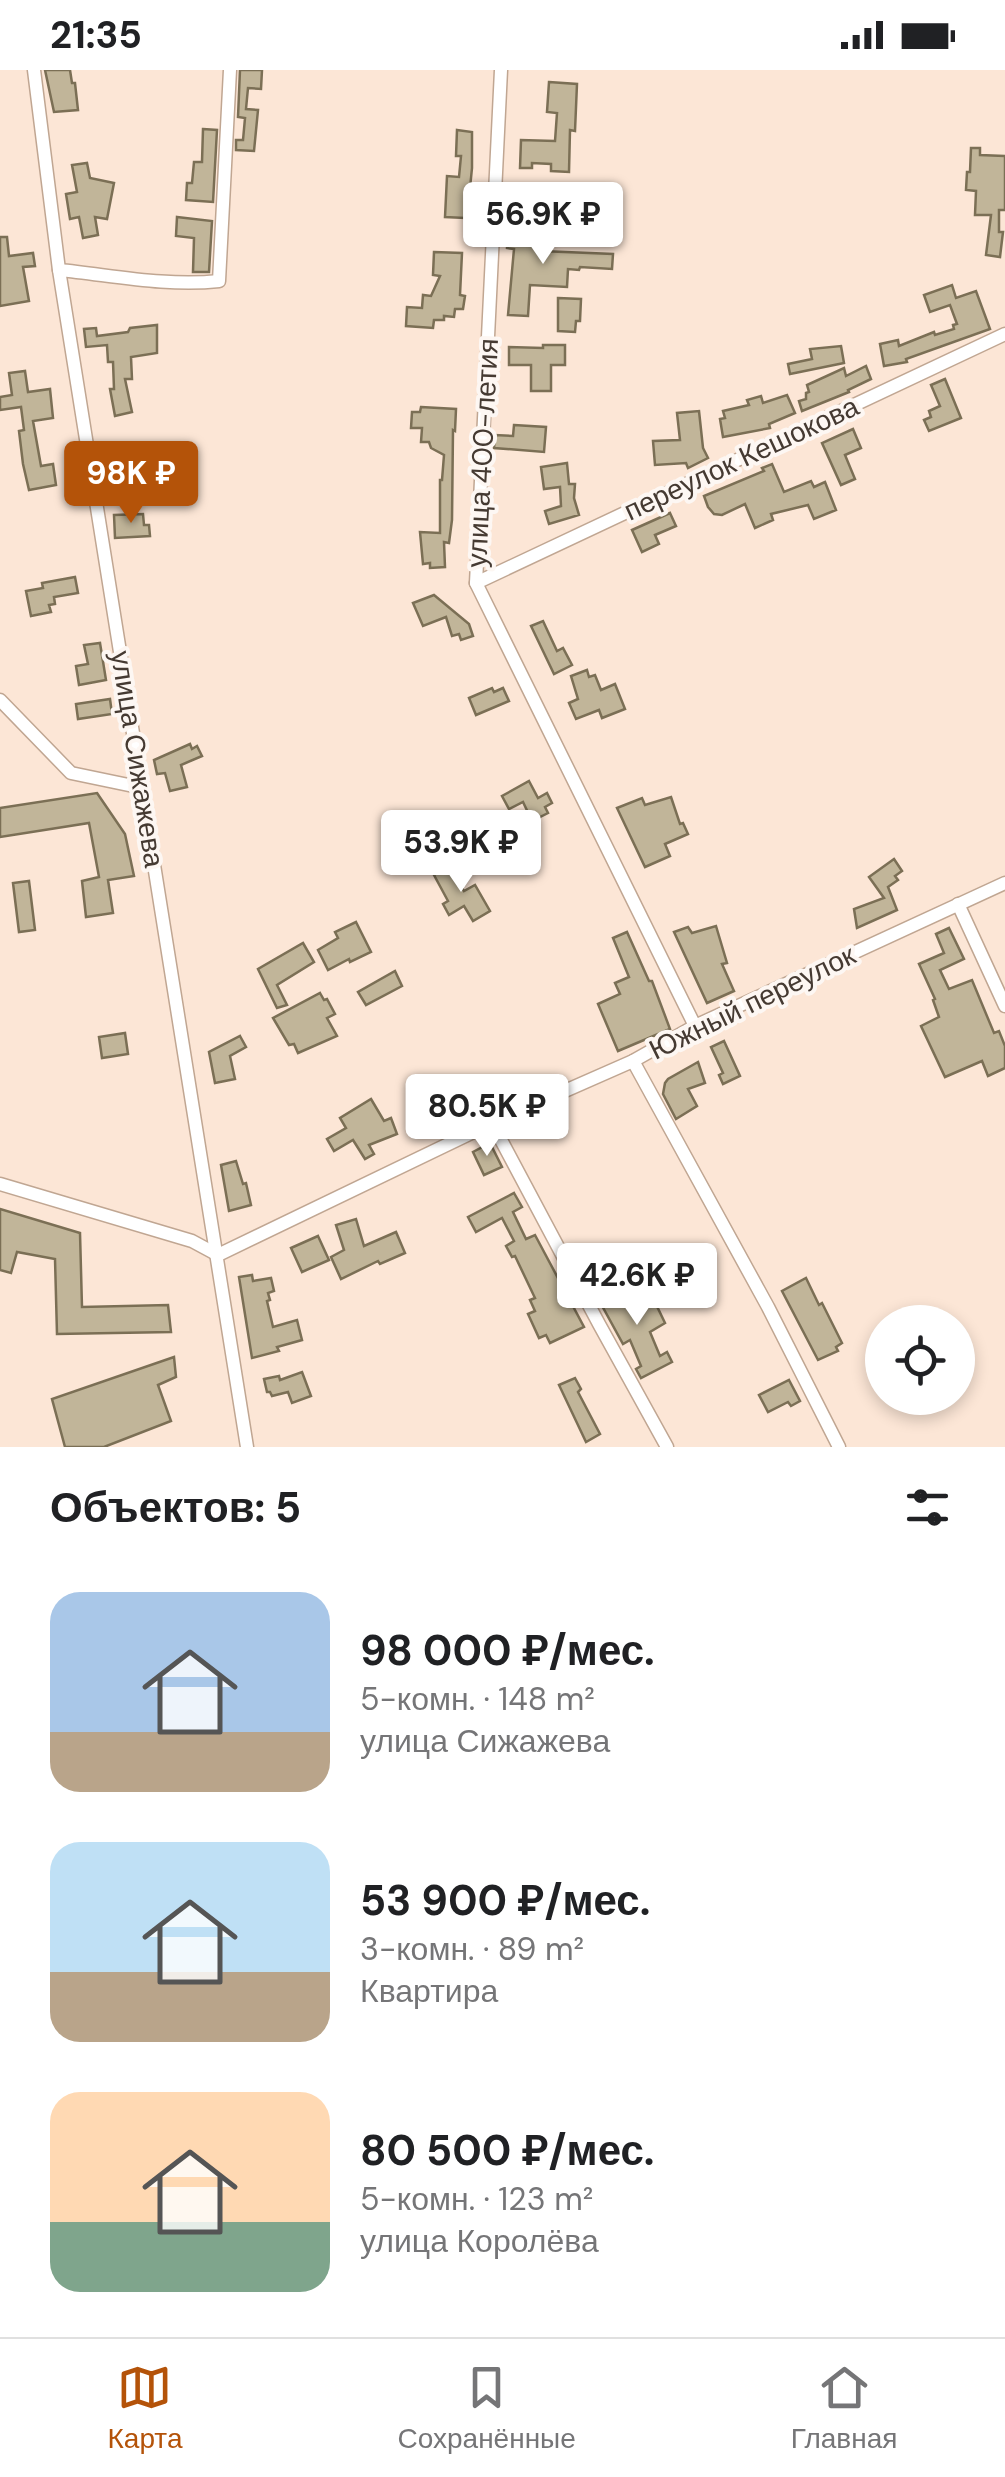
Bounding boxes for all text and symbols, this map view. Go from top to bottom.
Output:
text: 21:35 [50,10,142,60]
pin: 56.9K ₽ [451,182,635,267]
text: 56.9K ₽ [485,193,601,235]
street label: улица 400-летия [458,337,507,569]
street label: переулок Кешокова [618,388,865,529]
pin: 98K ₽ [61,441,201,526]
text: 98K ₽ [86,452,176,494]
street label: улица Сижажева [102,648,173,871]
pin: 53.9K ₽ [369,810,553,895]
text: 53.9K ₽ [403,821,519,863]
street label: Южный переулок [643,936,862,1068]
pin: 80.5K ₽ [395,1074,579,1159]
text: 80.5K ₽ [428,1085,546,1127]
pin: 42.6K ₽ [545,1243,729,1328]
text: 42.6K ₽ [579,1254,695,1296]
map controls [865,1305,975,1415]
button: locate [865,1305,975,1415]
text: Объектов: 5 [50,1480,301,1535]
icon: filters [900,1480,955,1535]
text: 98 000 ₽/мес. [360,1623,655,1678]
icon: home [130,1632,250,1752]
text: 5-комн. · 148 m² [360,1678,595,1720]
text: улица Сижажева [360,1720,610,1762]
text: 53 900 ₽/мес. [360,1873,650,1928]
icon: home [130,1882,250,2002]
text: 3-комн. · 89 m² [360,1928,584,1970]
text: Квартира [360,1970,498,2012]
text: 80 500 ₽/мес. [360,2123,654,2178]
icon: home [130,2132,250,2252]
text: 5-комн. · 123 m² [360,2178,593,2220]
text: улица Королёва [360,2220,599,2262]
tab: Карта [108,2360,182,2457]
tab: Сохранённые [398,2360,576,2457]
tab: Главная [791,2360,897,2457]

